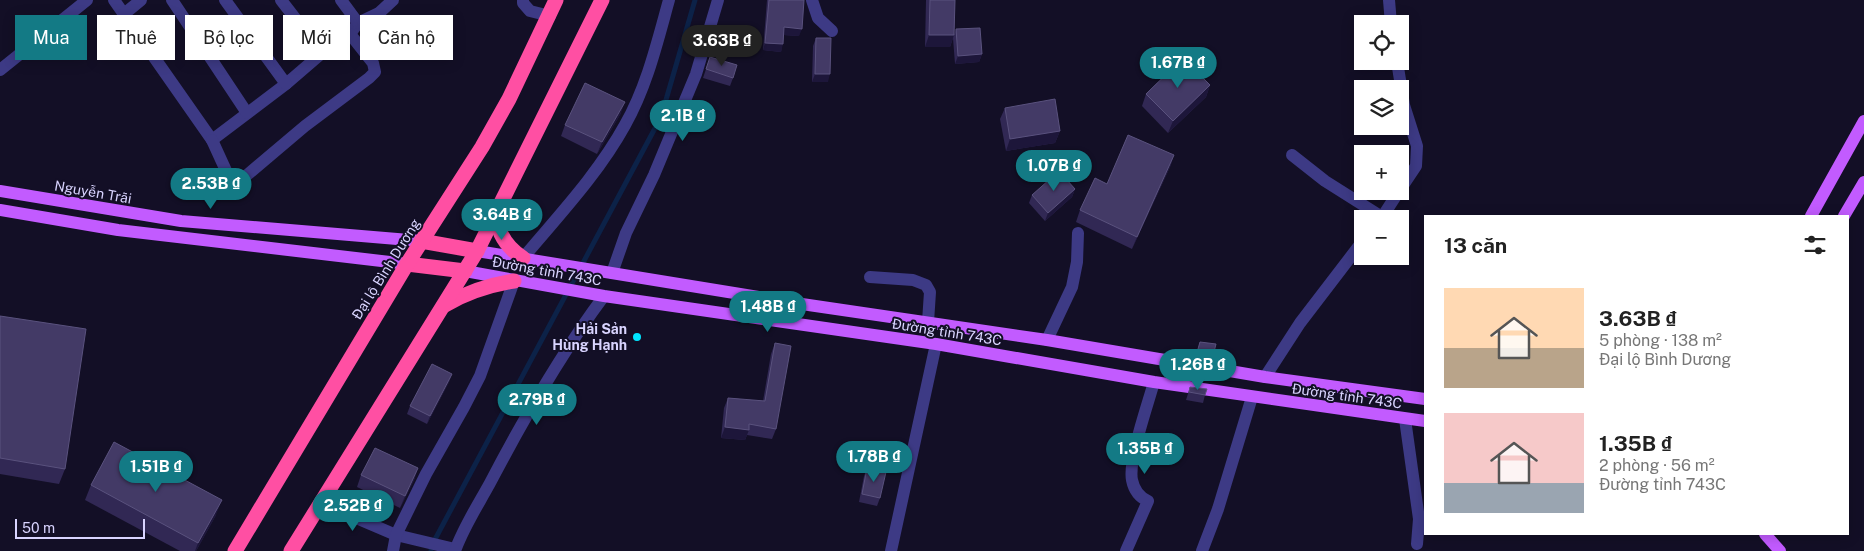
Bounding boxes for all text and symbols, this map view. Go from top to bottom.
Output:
chip: Mua [15,15,87,60]
chip: Thuê [97,15,175,60]
chip: Bộ lọc [185,15,273,60]
chip: Mới [283,15,350,60]
chip: Căn hộ [360,15,453,60]
map controls [1354,15,1409,265]
button: locate [1354,15,1409,70]
pin: 3.63B ₫ [676,24,768,67]
text: 3.63B ₫ [692,31,752,50]
pin: 1.67B ₫ [1132,46,1224,89]
text: 1.67B ₫ [1151,53,1205,72]
button: layers [1354,80,1409,135]
pin: 2.1B ₫ [642,100,724,142]
text: 2.1B ₫ [661,106,705,125]
button: + [1354,145,1409,200]
pin: 1.07B ₫ [1008,150,1100,192]
text: 1.07B ₫ [1027,156,1081,175]
pin: 2.53B ₫ [165,168,257,210]
text: 2.53B ₫ [181,174,241,193]
street label: Nguyễn Trãi [53,177,133,207]
pin: 3.64B ₫ [456,198,548,241]
text: 3.64B ₫ [472,205,532,224]
button: − [1354,210,1409,265]
street label: Đại lộ Bình Dương [349,215,424,322]
icon: filters [1801,231,1829,259]
text: 13 căn [1444,233,1507,258]
street label: Đường tỉnh 743C [491,253,603,289]
pin: 1.48B ₫ [722,290,814,333]
text: 1.48B ₫ [740,297,796,316]
text: 3.63B ₫ [1599,306,1677,331]
icon: home [1484,308,1544,368]
street label: Đường tỉnh 743C [891,315,1003,349]
place label: Hải Sản Hùng Hạnh [552,321,627,353]
marker: Hải Sản Hùng Hạnh [631,331,643,343]
text: 5 phòng · 138 m² [1599,331,1722,350]
pin: 1.26B ₫ [1152,348,1244,391]
text: Đại lộ Bình Dương [1599,350,1731,369]
text: 1.26B ₫ [1170,355,1226,374]
street label: Đường tỉnh 743C [1291,380,1403,412]
pin: 2.79B ₫ [491,384,583,426]
text: 2.79B ₫ [509,390,565,409]
text: 1.35B ₫ [1599,431,1672,456]
pin: 1.35B ₫ [1099,432,1191,475]
icon: home [1484,433,1544,493]
text: 1.35B ₫ [1117,439,1173,458]
pin: 1.78B ₫ [828,440,920,483]
text: 1.78B ₫ [847,447,901,466]
pin: 1.51B ₫ [110,450,202,493]
text: 2 phòng · 56 m² [1599,456,1715,475]
text: 1.51B ₫ [130,457,182,476]
text: Đường tỉnh 743C [1599,475,1726,494]
pin: 2.52B ₫ [307,490,399,532]
text: 2.52B ₫ [324,496,382,515]
scale bar [15,516,145,539]
text: 50 m [22,520,55,536]

